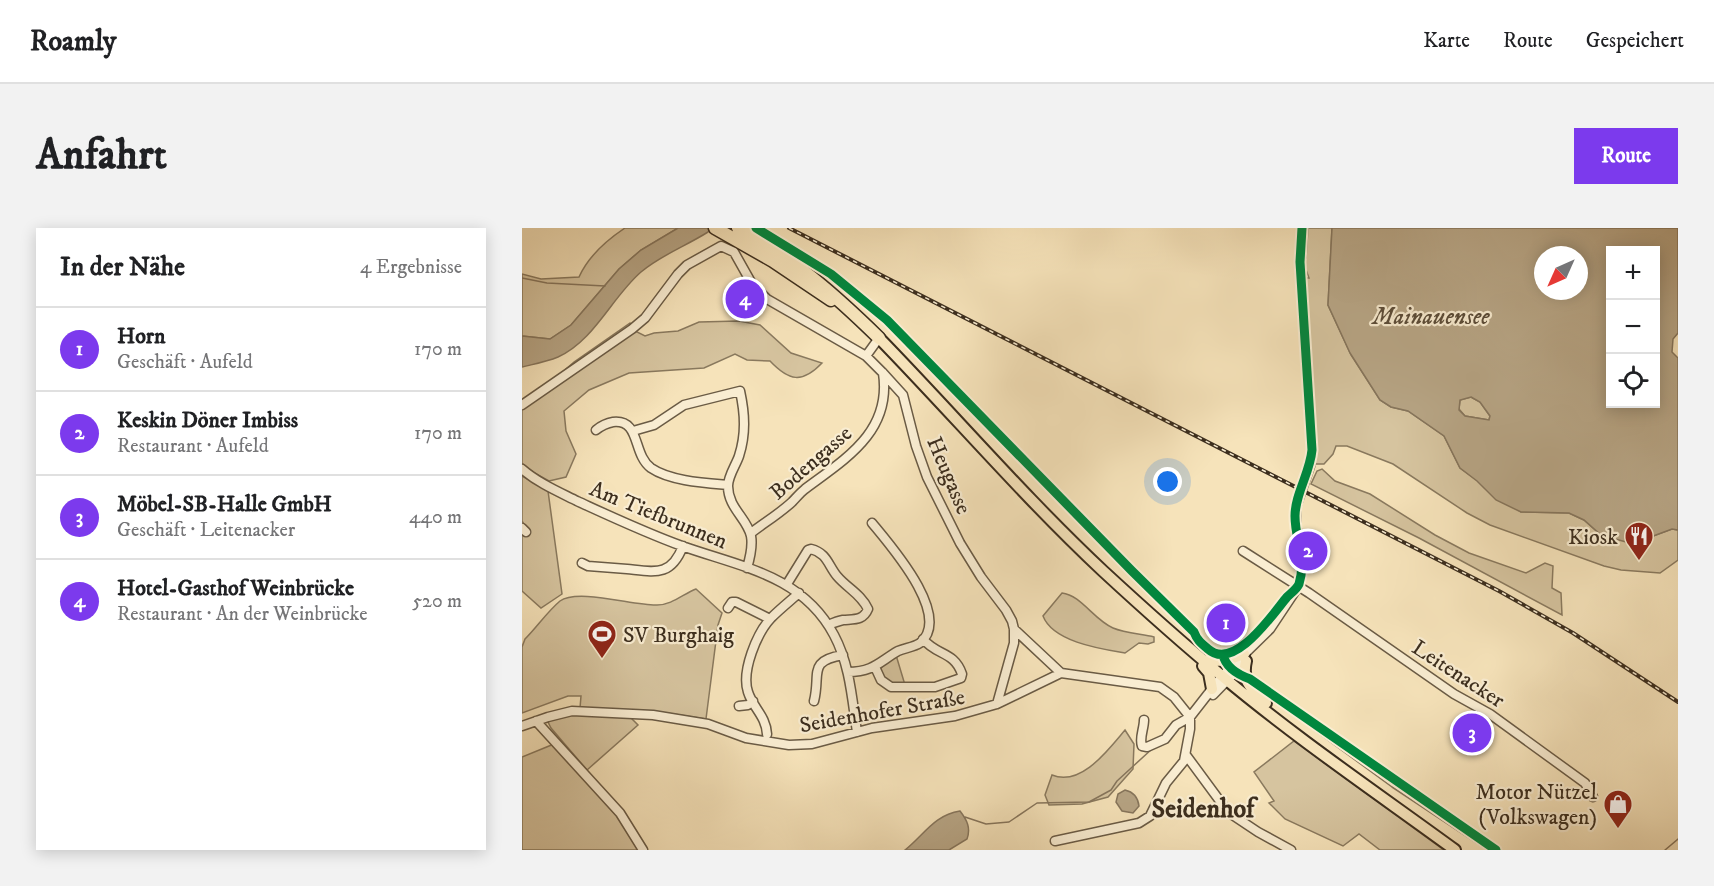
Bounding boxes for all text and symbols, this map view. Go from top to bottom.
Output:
text: Roamly [30,24,116,59]
text: Karte [1423,28,1470,54]
text: Route [1503,28,1553,54]
text: Gespeichert [1586,28,1684,54]
button: Route [1574,128,1678,184]
text: Anfahrt [36,130,167,182]
north arrow [1534,246,1588,300]
map controls [1606,246,1660,408]
button: + [1606,246,1660,300]
text: In der Nähe [60,251,185,284]
text: 4 Ergebnisse [360,255,462,280]
pin: 4 [726,276,764,322]
button: − [1606,300,1660,354]
water label: Mainauensee [1371,302,1490,332]
text: Horn [117,323,165,350]
text: 1 [76,337,83,362]
text: 170 m [414,337,462,362]
text: Geschäft · Aufeld [117,350,253,375]
button: locate [1606,354,1660,408]
text: Keskin Döner Imbiss [117,407,298,434]
street label: Bodengasse [764,420,858,506]
text: 2 [75,421,84,446]
text: 170 m [414,421,462,446]
street label: Heugasse [920,433,977,518]
text: Restaurant · Aufeld [117,434,269,459]
your location [1153,467,1182,496]
street label: Am Tiefbrunnen [586,476,732,555]
text: Möbel-SB-Halle GmbH [117,491,332,518]
text: 3 [76,505,83,530]
text: 440 m [409,505,462,530]
text: Geschäft · Leitenacker [117,518,295,543]
restaurant icon: Kiosk [1623,520,1655,562]
place label: Kiosk [1568,524,1618,551]
pin: 2 [1288,528,1328,574]
text: Hotel-Gasthof Weinbrücke [117,575,354,602]
text: 4 [74,589,85,614]
text: 520 m [412,589,462,614]
pin: 1 [1206,600,1246,646]
text: Restaurant · An der Weinbrücke [117,602,368,627]
sports icon: SV Burghaig [586,618,618,660]
place label: SV Burghaig [623,622,734,649]
street label: Leitenacker [1407,634,1510,715]
street label: Seidenhofer Straße [797,684,967,739]
pin: 3 [1452,710,1492,756]
place label: Motor Nützel (Volkswagen) [1475,779,1597,831]
shop icon: Motor Nützel (Volkswagen) [1602,788,1634,830]
district label: Seidenhof [1152,793,1259,826]

